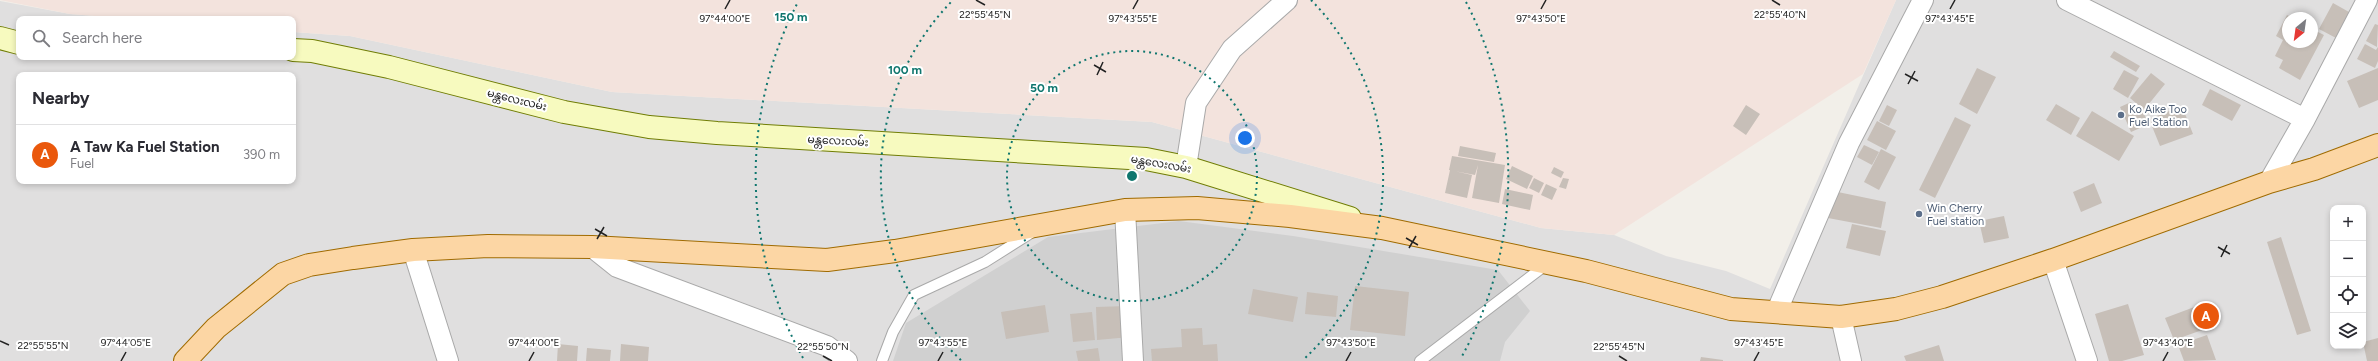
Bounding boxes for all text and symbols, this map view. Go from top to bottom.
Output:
text: 22°55'45"N [959,8,1011,21]
text: 22°55'40"N [1754,8,1806,21]
text: 150 m [774,10,808,24]
text: 97°44'00"E [699,12,751,25]
text: 97°43'55"E [1109,12,1158,25]
text: 97°43'50"E [1516,12,1566,25]
text: 97°43'45"E [1925,12,1975,25]
north arrow [2282,12,2318,48]
search box [16,16,296,60]
icon: search [30,27,52,49]
text: Search here [62,29,142,47]
text: 100 m [888,63,922,77]
text: 50 m [1030,81,1058,95]
street label: မန္တလေးလမ်း [485,85,549,116]
text: Nearby [32,88,90,108]
place label: Ko Aike Too Fuel Station [2129,103,2188,129]
marker: Ko Aike Too Fuel Station [2116,110,2126,120]
your location [1235,128,1255,148]
street label: မန္တလေးလမ်း [807,132,869,151]
text: A Taw Ka Fuel Station [70,138,219,156]
text: A [40,147,50,162]
text: 390 m [243,147,280,162]
street label: မန္တလေးလမ်း [1129,151,1193,178]
text: Fuel [70,156,94,171]
centre of rings [1125,169,1139,183]
place label: Win Cherry Fuel station [1927,202,1984,228]
map controls [2330,205,2366,349]
button: + [2330,205,2366,241]
marker: Win Cherry Fuel station [1914,209,1924,219]
button: − [2330,241,2366,277]
button: locate [2330,277,2366,313]
pin: A [2193,301,2219,331]
button: layers [2330,313,2366,349]
text: 97°44'05"E [101,336,151,349]
text: 97°44'00"E [508,336,560,349]
text: 97°43'55"E [919,336,968,349]
text: 97°43'50"E [1326,336,1376,349]
text: 97°43'45"E [1734,336,1784,349]
text: 97°43'40"E [2143,336,2193,349]
text: 22°55'55"N [18,339,68,352]
text: 22°55'50"N [797,340,849,353]
text: 22°55'45"N [1593,340,1645,353]

